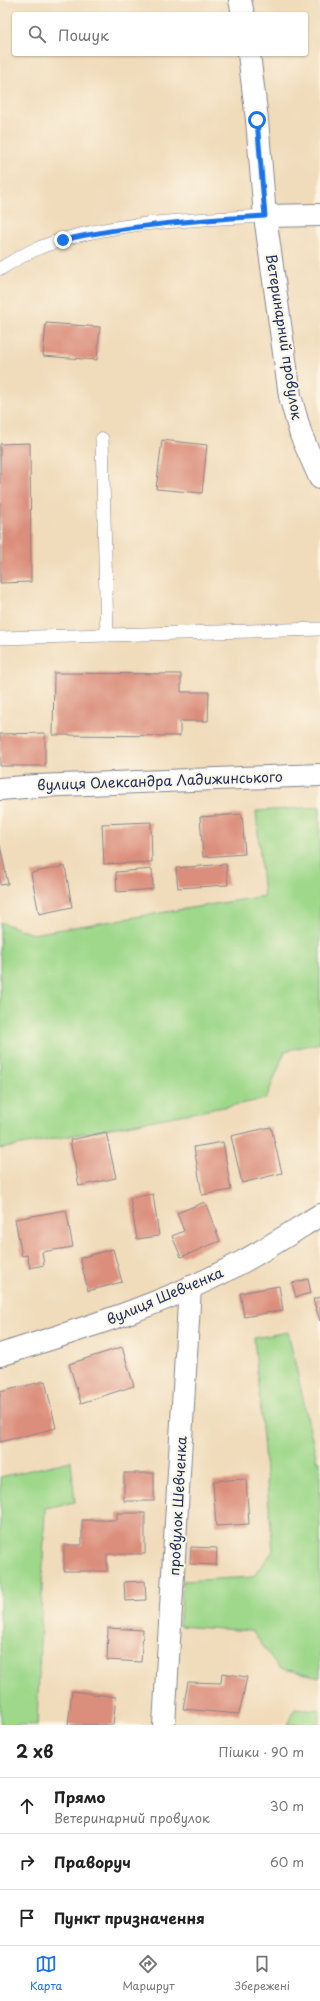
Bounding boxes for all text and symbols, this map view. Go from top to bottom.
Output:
search box [12,12,308,56]
icon: search [26,23,48,45]
text: Пошук [58,23,109,46]
route start [248,111,266,129]
route end [54,231,72,249]
street label: Ветеринарний провулок [261,252,308,422]
street label: вулиця Олександра Ладижинського [37,766,283,795]
street label: вулиця Шевченка [103,1261,227,1330]
street label: провулок Шевченка [163,1435,192,1576]
text: 2 хв [16,1738,53,1764]
text: Пішки · 90 m [218,1742,304,1761]
text: Прямо [54,1785,105,1808]
icon: ahead [16,1795,38,1817]
text: 30 m [270,1796,304,1815]
text: Ветеринарний провулок [54,1808,210,1827]
text: Праворуч [54,1850,131,1873]
icon: right [16,1851,38,1873]
text: 60 m [270,1852,304,1871]
text: Пункт призначення [54,1906,205,1929]
icon: arrive [16,1907,38,1929]
tab: Карта [30,1953,62,1994]
tab: Маршрут [122,1953,175,1994]
tab: Збережені [235,1953,290,1994]

